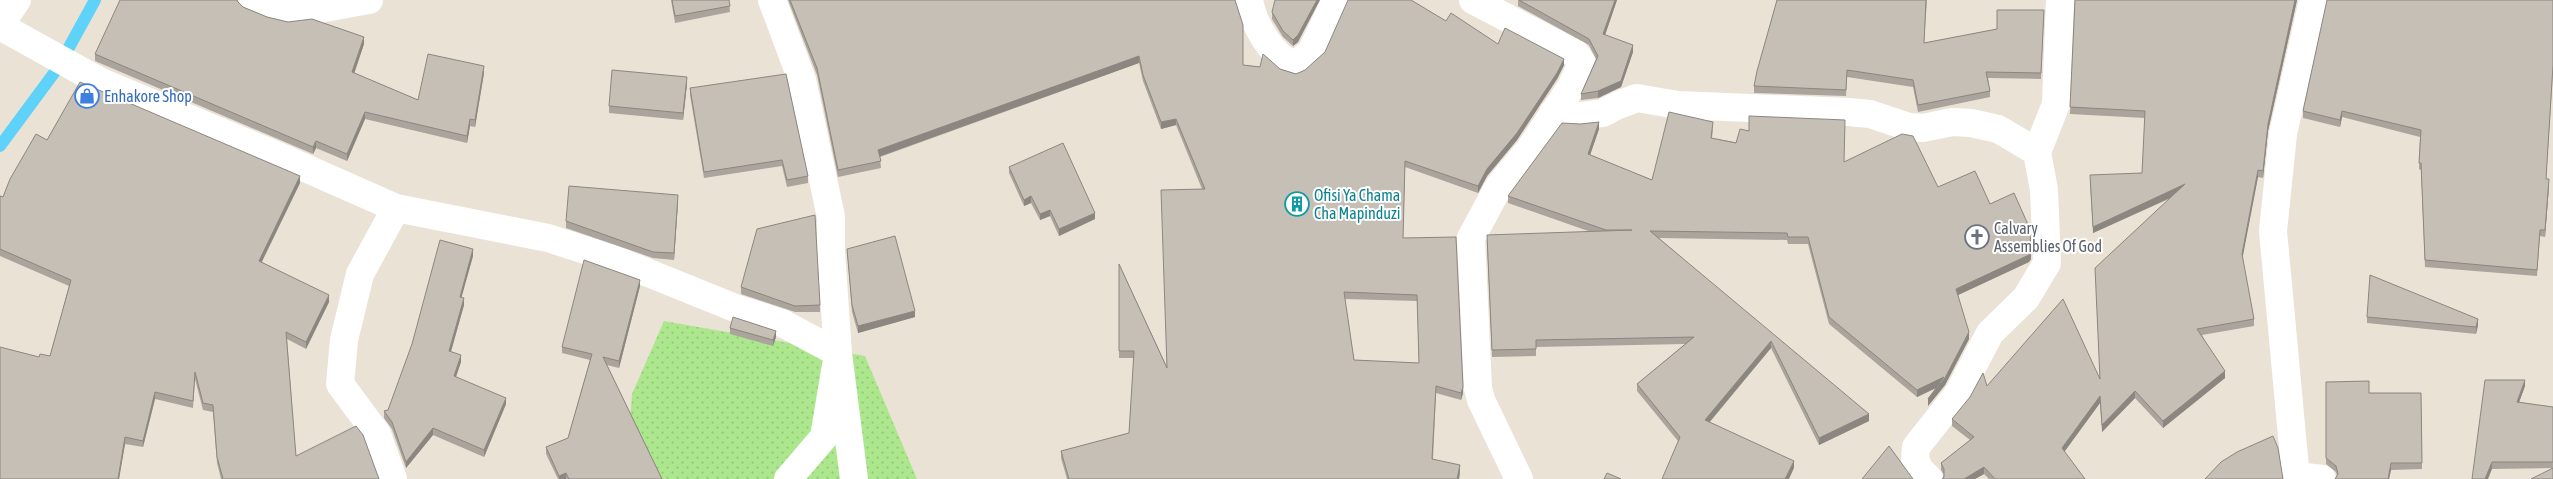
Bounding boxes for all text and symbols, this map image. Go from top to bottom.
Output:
shop icon: Enhakore Shop [74,83,100,109]
place label: Enhakore Shop [104,87,192,106]
place label: Ofisi Ya Chama Cha Mapinduzi [1314,186,1401,223]
building icon: Ofisi Ya Chama Cha Mapinduzi [1284,191,1310,217]
place label: Calvary Assemblies Of God [1994,219,2102,255]
church icon: Calvary Assemblies Of God [1964,224,1990,250]

